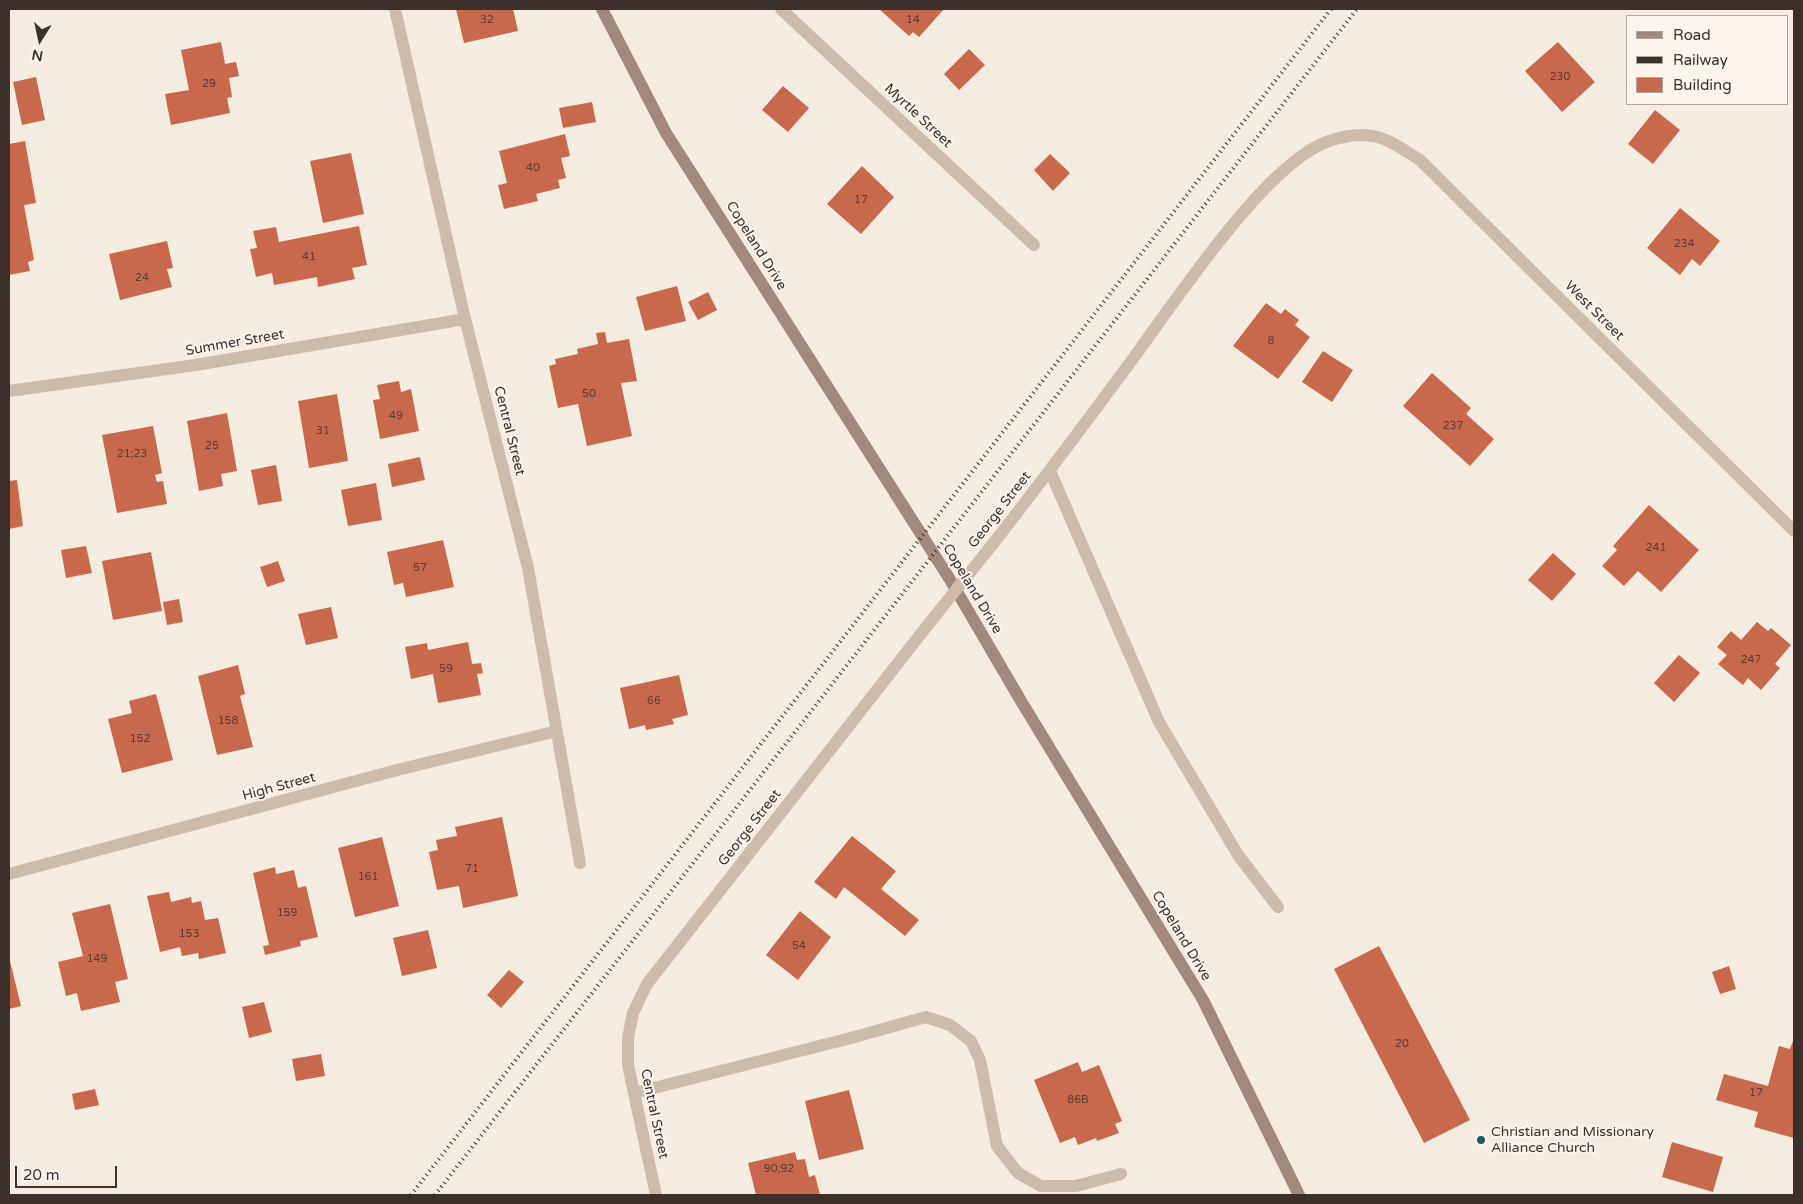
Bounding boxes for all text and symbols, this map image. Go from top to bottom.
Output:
house number: 32 [480,13,494,27]
house number: 14 [906,13,920,27]
north arrow [15,15,65,65]
legend [1626,15,1788,105]
text: Road [1673,26,1711,44]
text: N [30,46,44,65]
text: Railway [1673,51,1728,69]
house number: 230 [1550,70,1570,84]
text: Building [1673,76,1732,94]
house number: 29 [202,77,216,91]
street label: Myrtle Street [881,80,955,152]
house number: 40 [526,161,540,175]
house number: 17 [854,193,868,207]
street label: Copeland Drive [722,198,790,294]
house number: 234 [1674,237,1694,251]
house number: 41 [302,250,316,264]
house number: 24 [135,271,149,285]
street label: West Street [1561,278,1627,344]
street label: Summer Street [184,326,286,360]
house number: 8 [1268,334,1274,348]
street label: Central Street [490,385,528,477]
house number: 50 [582,387,596,401]
house number: 49 [389,409,403,423]
house number: 237 [1443,419,1463,433]
house number: 31 [316,424,330,438]
house number: 25 [205,439,219,453]
house number: 21;23 [117,447,147,461]
street label: George Street [965,468,1035,552]
street label: Copeland Drive [939,541,1005,637]
house number: 241 [1646,541,1666,555]
house number: 57 [413,561,427,575]
house number: 247 [1741,653,1761,667]
house number: 59 [439,662,453,676]
house number: 66 [647,694,661,708]
house number: 158 [218,714,238,728]
house number: 152 [130,732,150,746]
street label: High Street [241,769,317,805]
street label: George Street [715,786,785,870]
house number: 71 [465,862,479,876]
house number: 161 [358,870,378,884]
street label: Copeland Drive [1148,888,1214,984]
house number: 159 [277,906,297,920]
house number: 153 [179,927,199,941]
house number: 54 [792,939,806,953]
house number: 149 [87,952,107,966]
house number: 20 [1395,1037,1409,1051]
street label: Central Street [636,1068,672,1160]
house number: 17 [1749,1086,1763,1100]
house number: 86B [1067,1093,1089,1107]
place label: Christian and Missionary Alliance Church [1491,1124,1654,1156]
marker: Christian and Missionary Alliance Church [1475,1134,1487,1146]
scale bar [18,1156,120,1188]
house number: 90;92 [764,1162,794,1176]
text: 20 m [23,1166,60,1184]

